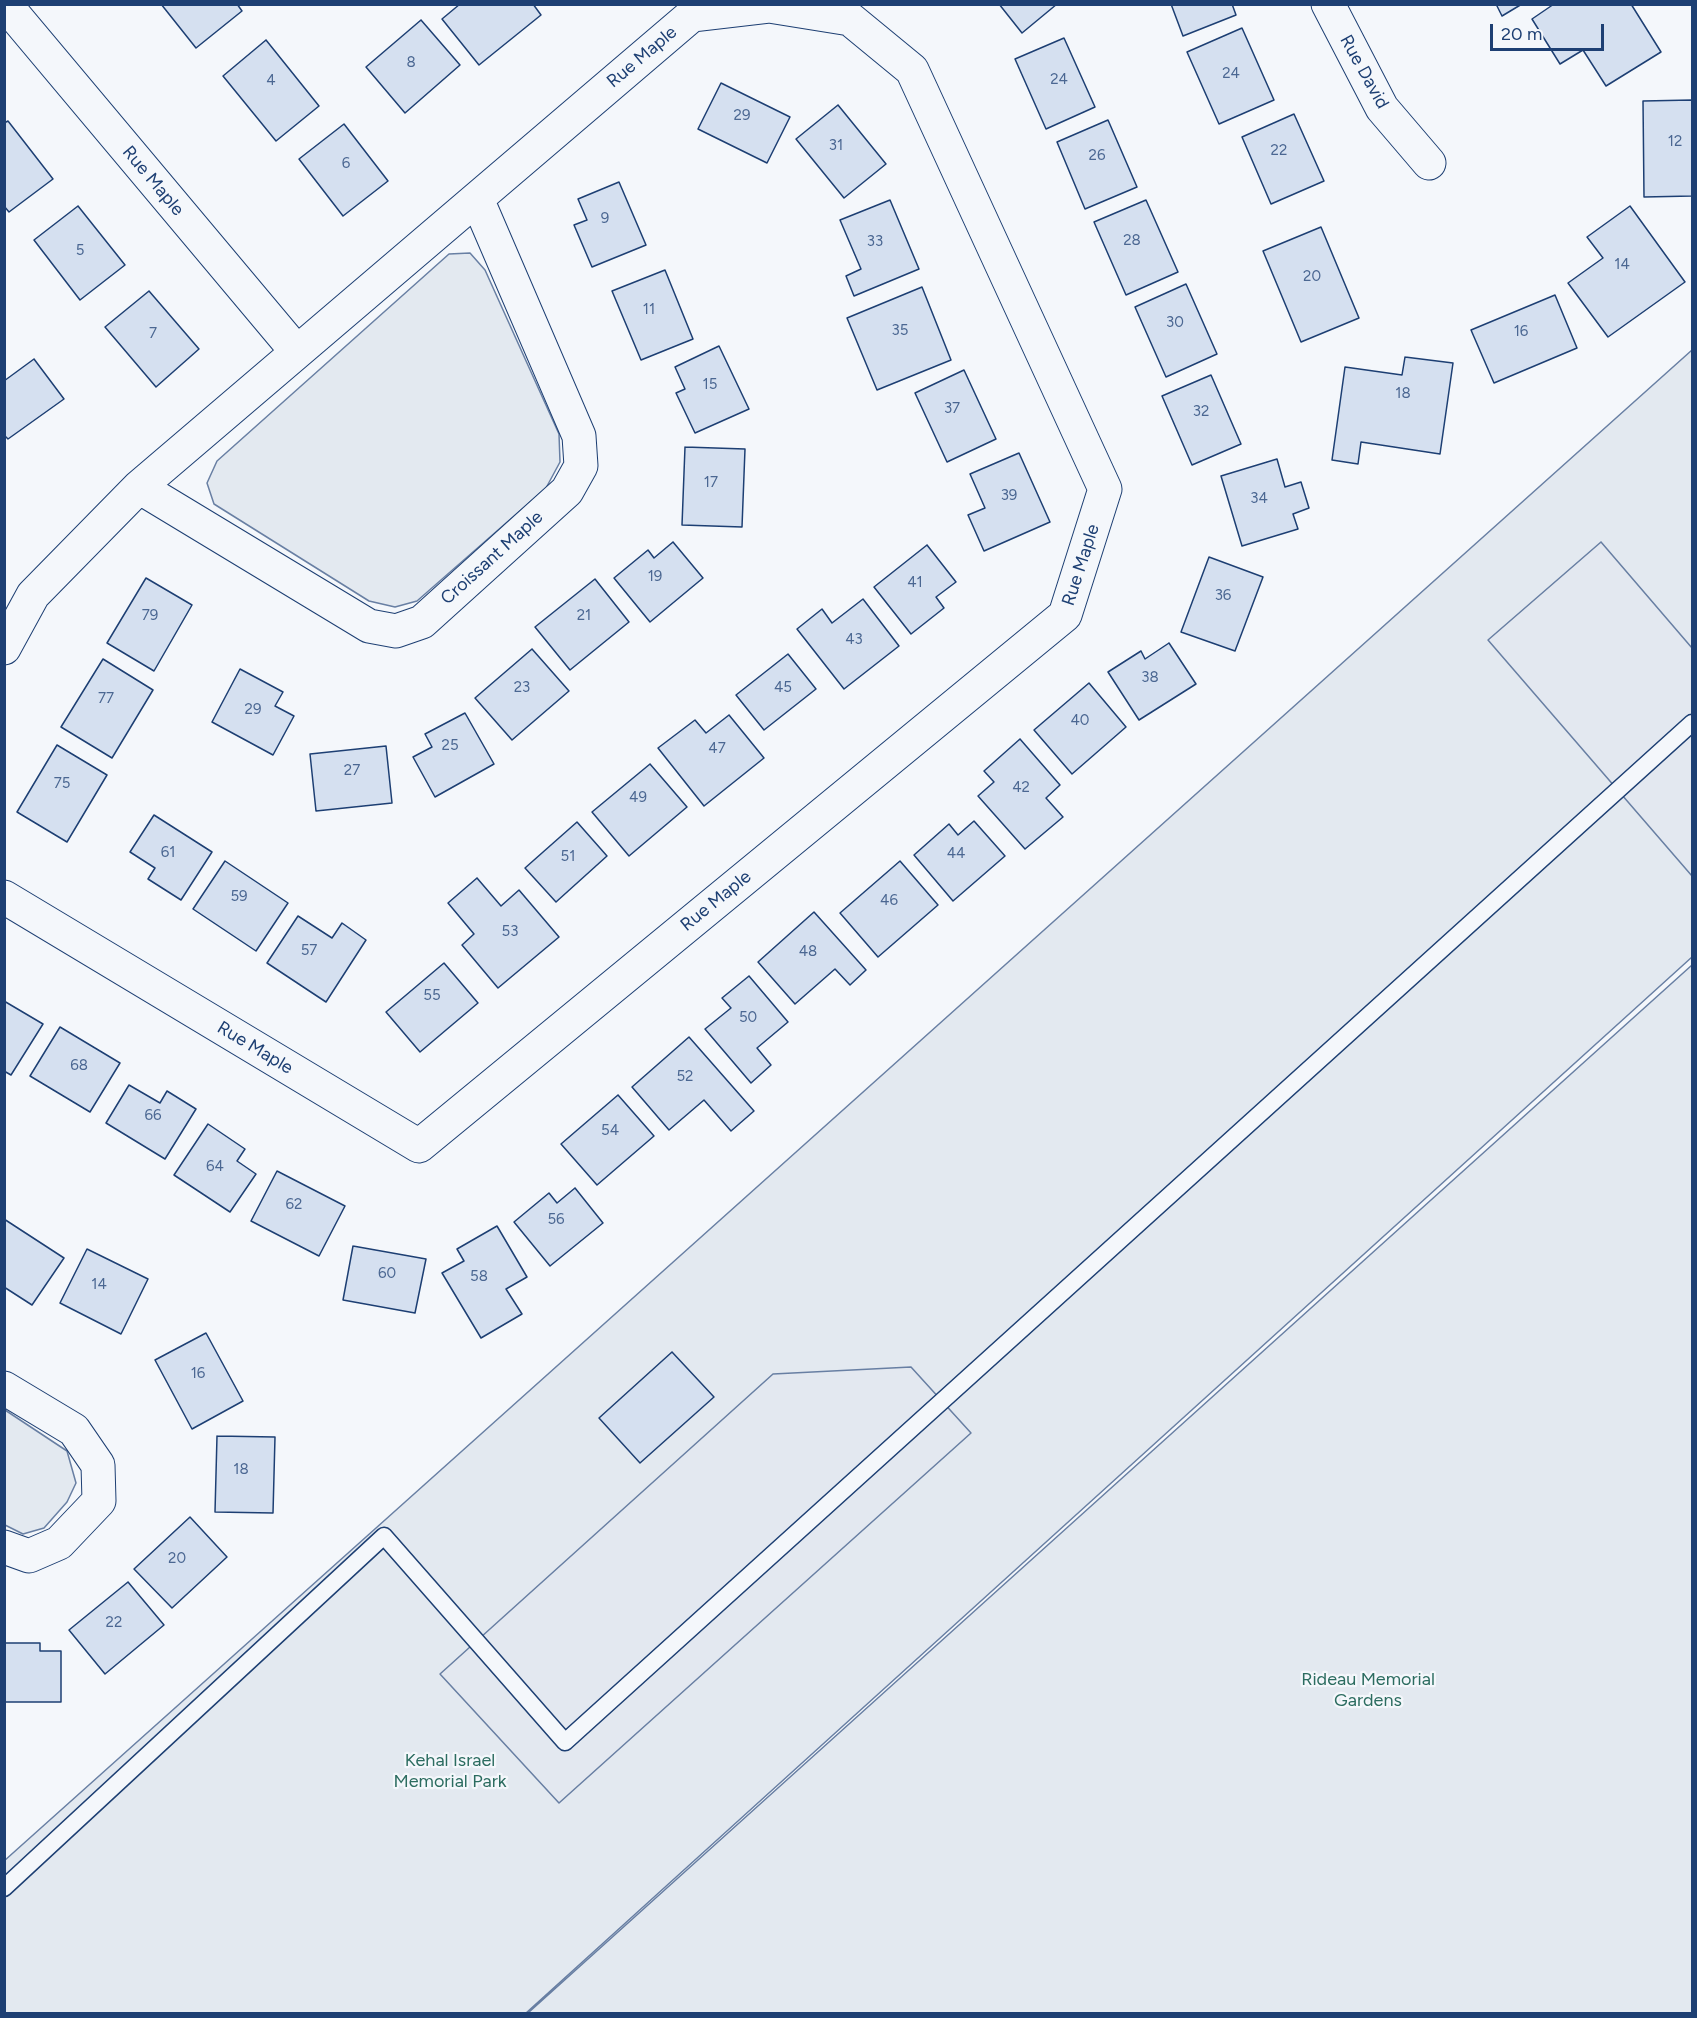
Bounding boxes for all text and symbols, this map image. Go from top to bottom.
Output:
scale bar [1493,12,1607,50]
street label: Rue Maple [603,22,681,92]
text: 20 m [1501,23,1542,45]
street label: Rue David [1335,31,1393,113]
house number: 8 [406,54,416,72]
house number: 24 [1222,65,1240,83]
house number: 24 [1050,71,1068,89]
house number: 4 [266,72,276,90]
house number: 29 [734,107,750,125]
house number: 12 [1668,133,1682,151]
house number: 31 [829,137,843,155]
street label: Rue Maple [118,142,188,220]
house number: 22 [1271,142,1287,160]
house number: 26 [1089,147,1105,165]
house number: 6 [342,155,350,173]
house number: 9 [601,210,609,228]
house number: 28 [1123,232,1141,250]
house number: 33 [867,233,883,251]
house number: 5 [76,242,84,260]
house number: 14 [1614,256,1630,274]
house number: 20 [1303,268,1321,286]
house number: 11 [643,301,655,319]
house number: 30 [1166,314,1184,332]
house number: 35 [892,322,908,340]
house number: 16 [1514,323,1528,341]
house number: 7 [149,325,157,343]
house number: 15 [703,376,717,394]
house number: 18 [1395,385,1411,403]
house number: 37 [944,400,960,418]
house number: 32 [1193,403,1209,421]
house number: 17 [704,474,718,492]
house number: 39 [1001,487,1017,505]
house number: 34 [1250,490,1268,508]
street label: Croissant Maple [437,507,547,609]
street label: Rue Maple [1058,522,1104,608]
house number: 19 [648,568,662,586]
house number: 41 [907,574,923,592]
house number: 36 [1215,587,1231,605]
house number: 79 [142,607,158,625]
house number: 21 [577,607,591,625]
house number: 43 [845,631,863,649]
house number: 38 [1141,669,1159,687]
house number: 23 [514,679,530,697]
house number: 45 [774,679,792,697]
house number: 77 [98,690,114,708]
house number: 29 [245,701,261,719]
house number: 40 [1071,712,1089,730]
house number: 25 [441,737,459,755]
house number: 47 [708,740,726,758]
house number: 27 [344,762,360,780]
house number: 75 [54,775,70,793]
house number: 42 [1012,779,1030,797]
house number: 49 [629,789,647,807]
house number: 61 [161,844,175,862]
house number: 44 [947,845,965,863]
house number: 51 [561,848,575,866]
street label: Rue Maple [676,866,756,936]
house number: 59 [230,888,248,906]
house number: 46 [880,892,898,910]
house number: 53 [502,923,518,941]
house number: 57 [301,942,317,960]
house number: 48 [799,943,817,961]
house number: 55 [423,987,441,1005]
house number: 50 [739,1009,757,1027]
street label: Rue Maple [213,1017,297,1079]
house number: 68 [70,1057,88,1075]
house number: 52 [676,1068,694,1086]
house number: 66 [145,1107,161,1125]
house number: 54 [601,1122,619,1140]
house number: 64 [206,1158,224,1176]
house number: 62 [286,1196,302,1214]
house number: 56 [547,1211,565,1229]
house number: 60 [378,1265,396,1283]
house number: 58 [470,1268,488,1286]
house number: 14 [91,1276,107,1294]
house number: 16 [191,1365,205,1383]
house number: 18 [233,1461,249,1479]
house number: 20 [168,1550,186,1568]
house number: 22 [106,1614,122,1632]
park label: Rideau Memorial Gardens [1301,1669,1435,1712]
park label: Kehal Israel Memorial Park [394,1750,506,1792]

